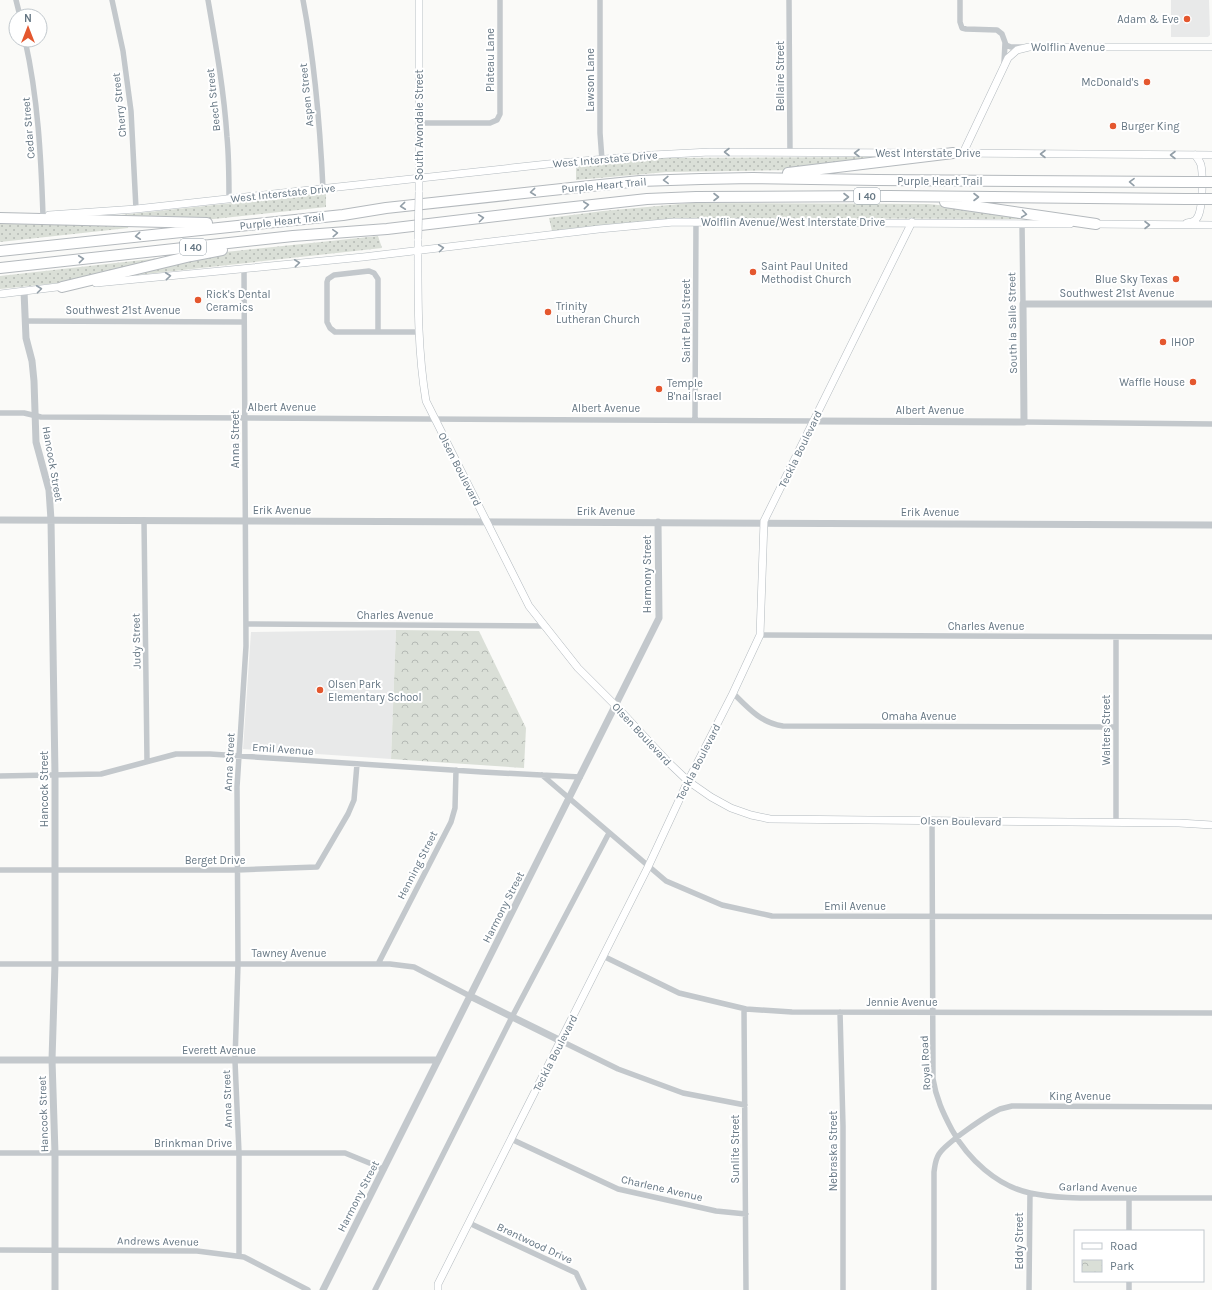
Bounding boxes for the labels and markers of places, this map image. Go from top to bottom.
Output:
place label: Adam & Eve [1117,13,1179,26]
marker: Adam & Eve [1182,14,1192,24]
place label: McDonald's [1081,76,1139,89]
marker: McDonald's [1142,77,1152,87]
place label: Burger King [1121,120,1180,133]
marker: Burger King [1108,121,1118,131]
place label: Saint Paul United Methodist Church [761,260,851,286]
marker: Saint Paul United Methodist Church [748,267,758,277]
place label: Blue Sky Texas [1095,273,1168,286]
marker: Blue Sky Texas [1171,274,1181,284]
place label: Rick's Dental Ceramics [206,288,271,314]
marker: Rick's Dental Ceramics [193,295,203,305]
place label: Trinity Lutheran Church [556,300,640,326]
marker: Trinity Lutheran Church [543,307,553,317]
place label: IHOP [1171,336,1195,349]
marker: IHOP [1158,337,1168,347]
place label: Waffle House [1119,376,1185,389]
place label: Temple B'nai Israel [667,377,722,403]
marker: Waffle House [1188,377,1198,387]
marker: Temple B'nai Israel [654,384,664,394]
place label: Olsen Park Elementary School [328,678,421,704]
marker: Olsen Park Elementary School [315,685,325,695]

